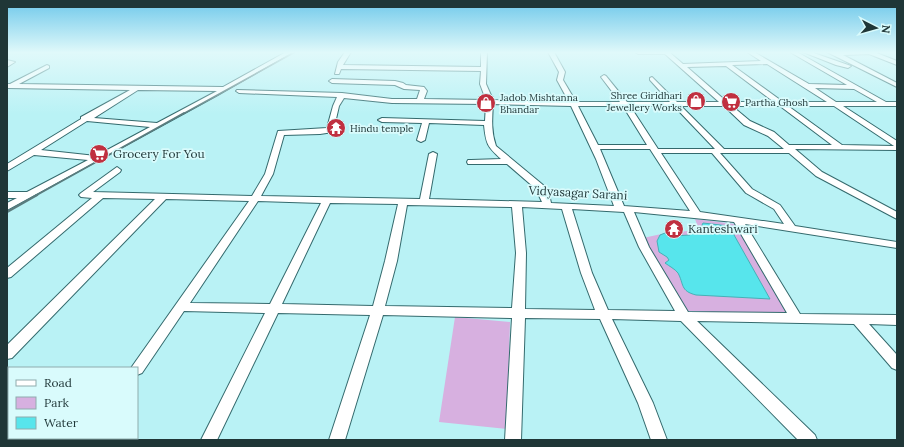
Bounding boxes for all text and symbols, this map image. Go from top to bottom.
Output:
north arrow [856,8,896,48]
text: N [878,24,893,34]
place label: Shree Giridhari Jewellery Works [606,89,682,114]
shop icon: Shree Giridhari Jewellery Works [685,90,707,112]
place label: Jadob Mishtanna Bhandar [499,91,578,116]
supermarket icon: Partha Ghosh [720,91,742,113]
shop icon: Jadob Mishtanna Bhandar [475,92,497,114]
place label: Partha Ghosh [745,96,808,109]
temple icon: Hindu temple [325,117,347,139]
place label: Hindu temple [350,122,414,135]
supermarket icon: Grocery For You [88,143,110,165]
place label: Grocery For You [113,146,205,161]
street label: Vidyasagar Sarani [527,182,628,203]
temple icon: Kanteshwari [663,218,685,240]
place label: Kanteshwari [688,221,758,236]
legend [8,367,138,439]
text: Road [44,375,72,390]
text: Park [44,395,70,410]
text: Water [44,415,79,430]

